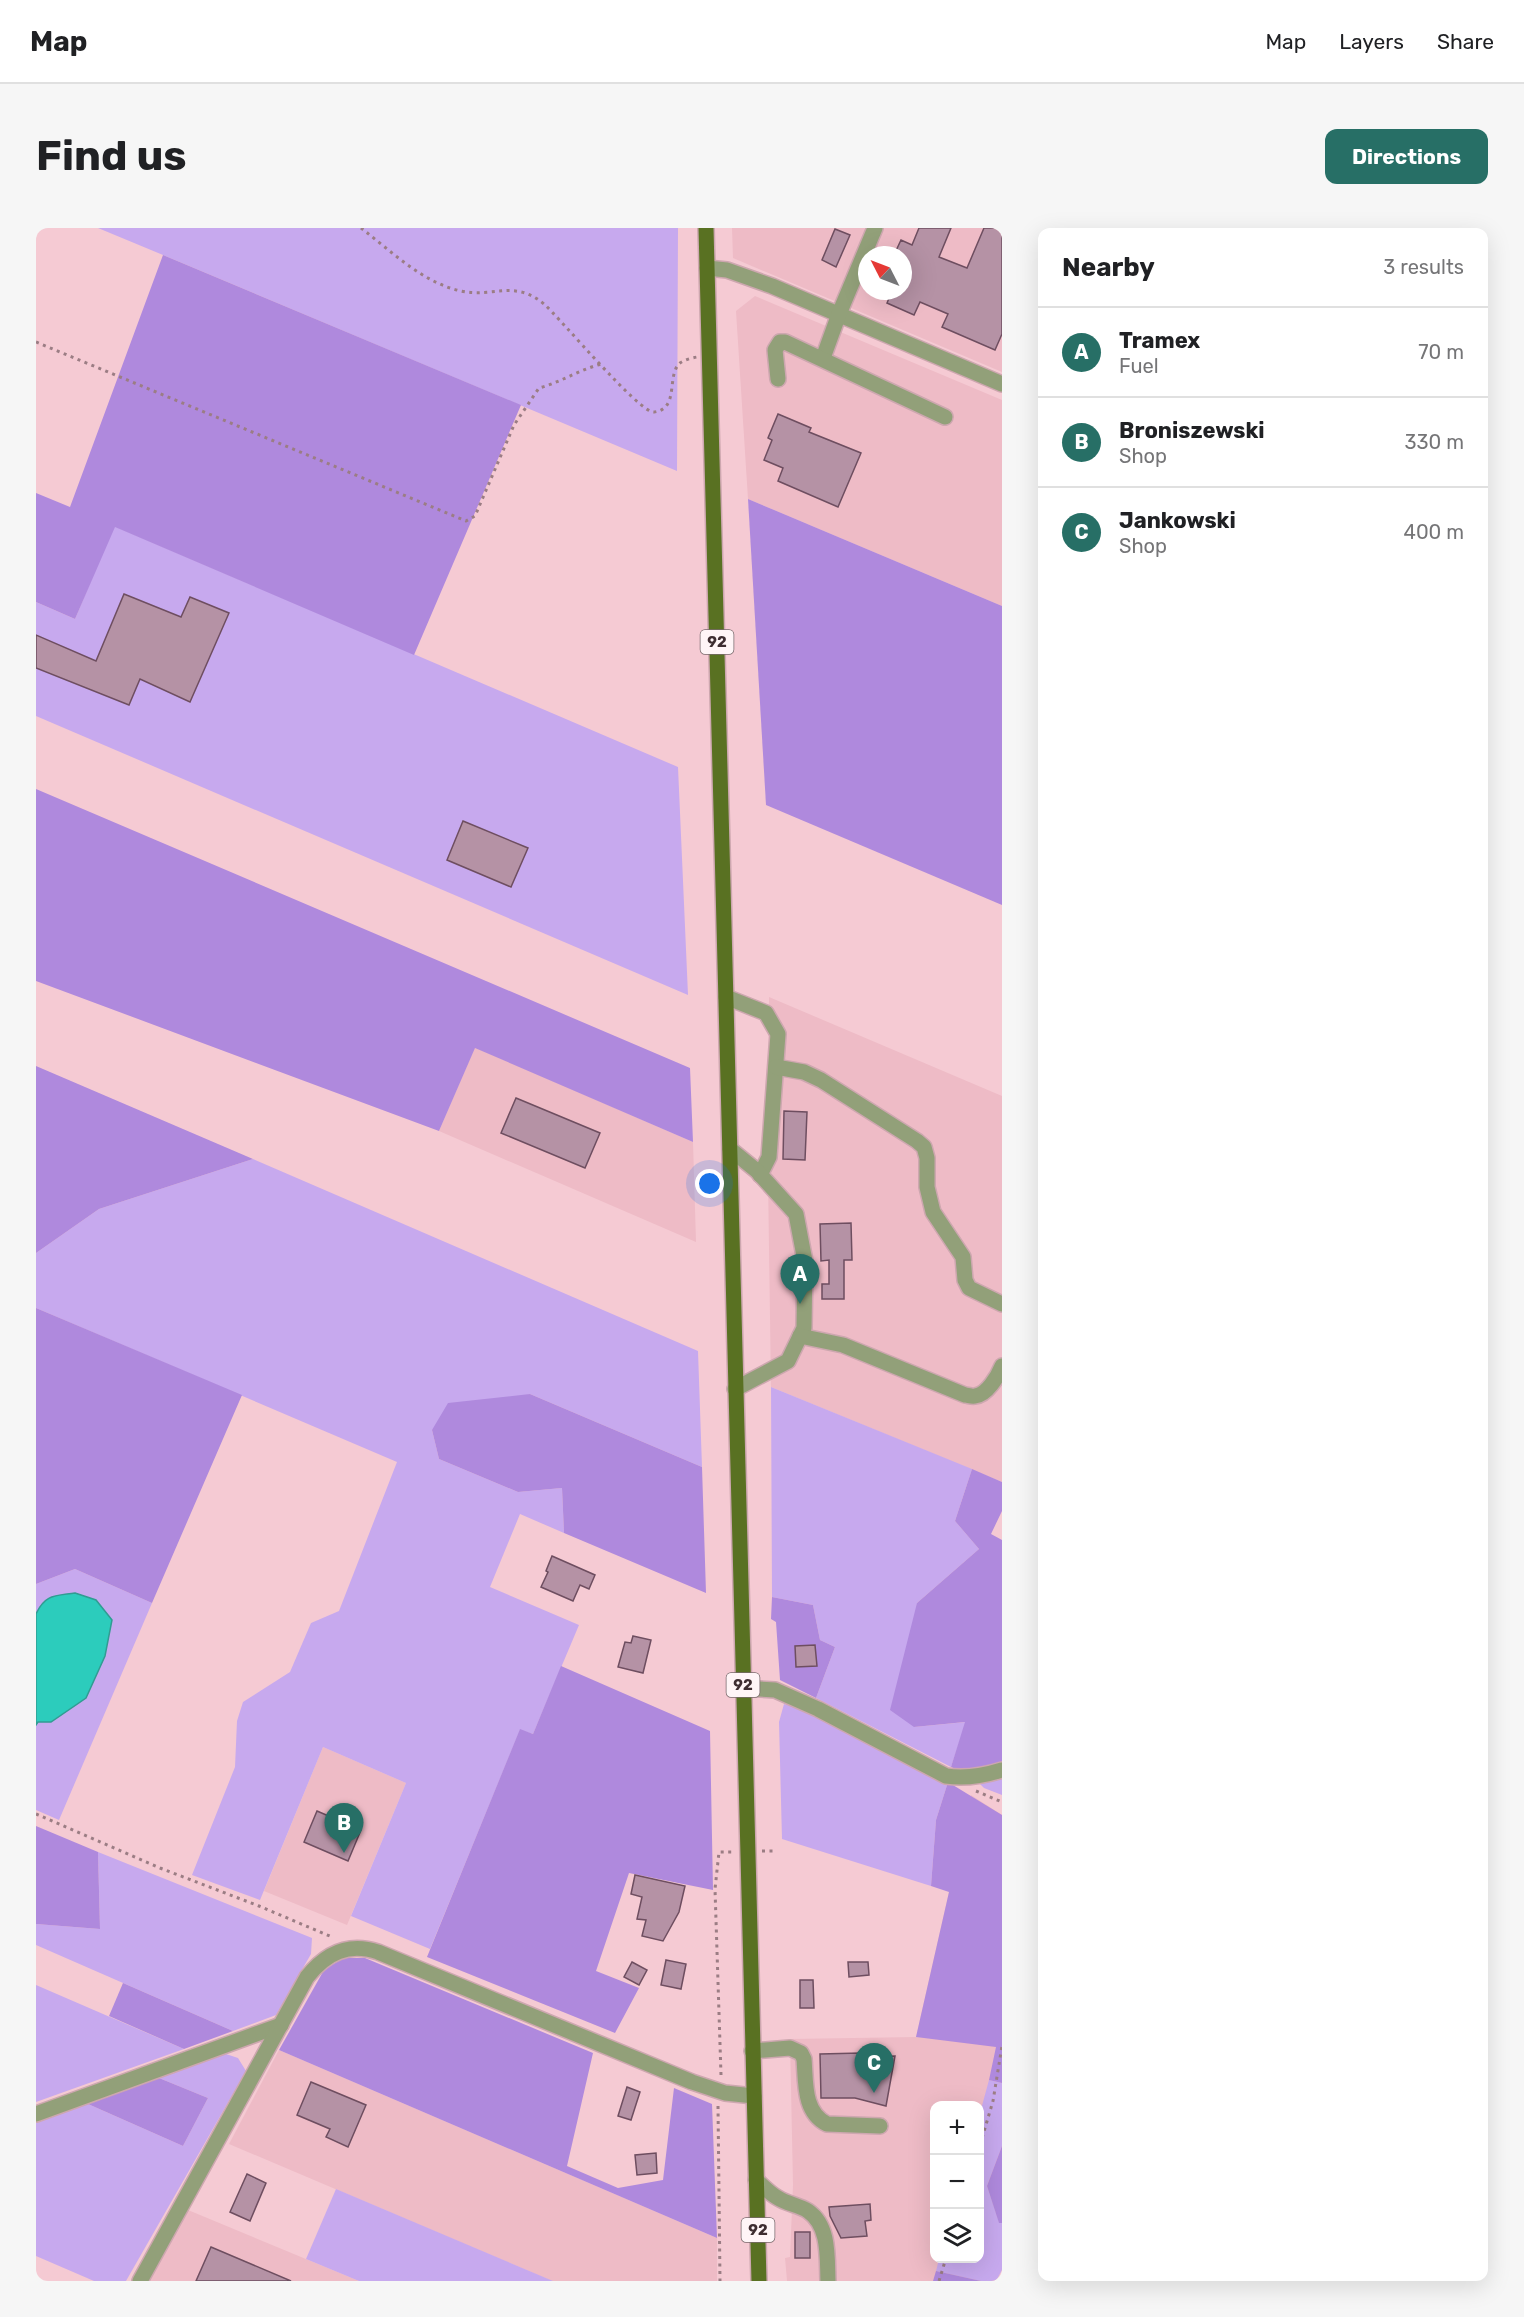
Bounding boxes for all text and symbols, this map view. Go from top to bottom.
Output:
text: Map [30,25,87,58]
text: Map [1265,29,1306,54]
text: Layers [1339,29,1404,54]
text: Share [1437,29,1494,54]
button: Directions [1325,129,1488,184]
text: Find us [36,131,187,181]
north arrow [858,246,912,300]
text: Nearby [1062,252,1155,283]
text: 3 results [1383,255,1464,279]
text: Tramex [1119,327,1200,354]
text: A [1074,340,1089,364]
text: 70 m [1418,340,1464,364]
text: Fuel [1119,354,1159,378]
text: Broniszewski [1119,417,1265,444]
text: B [1074,430,1089,454]
text: 330 m [1405,430,1464,454]
text: Shop [1119,444,1167,468]
text: Jankowski [1119,507,1236,534]
text: C [1074,520,1089,544]
text: 400 m [1404,520,1464,544]
text: Shop [1119,534,1167,558]
road number: 92 [700,630,734,654]
your location [695,1169,724,1198]
pin: A [780,1254,819,1304]
road number: 92 [726,1673,760,1697]
pin: B [324,1804,364,1853]
pin: C [854,2044,894,2093]
map controls [930,2101,984,2263]
button: + [930,2101,984,2155]
button: − [930,2155,984,2209]
button: layers [930,2209,984,2263]
road number: 92 [742,2218,774,2242]

